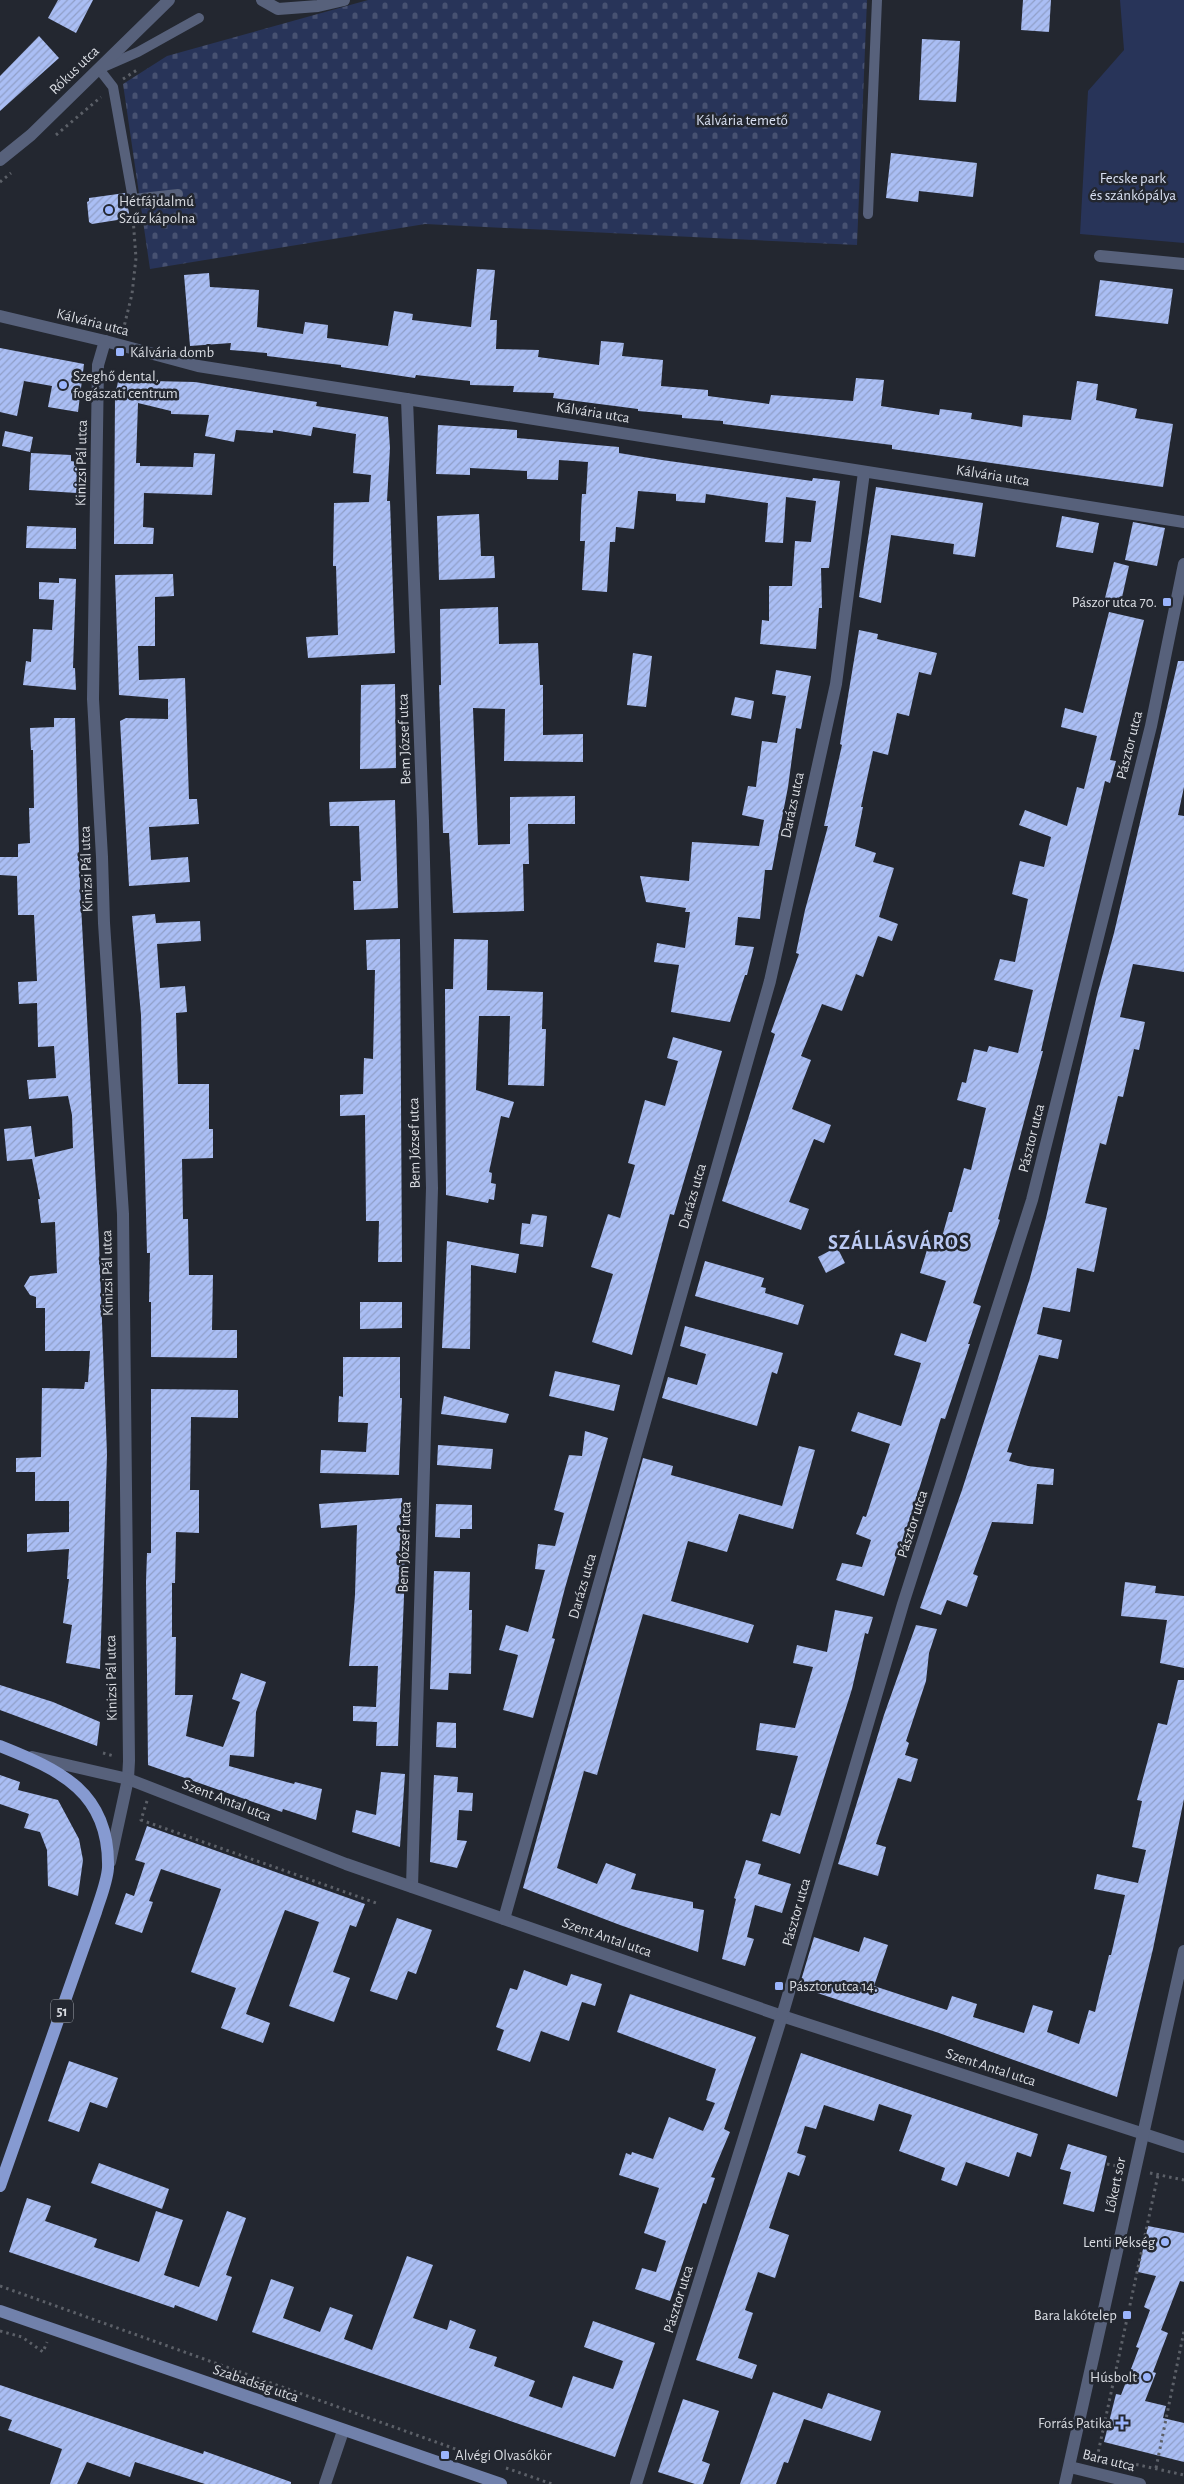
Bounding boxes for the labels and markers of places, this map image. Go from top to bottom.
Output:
place label: Hétfájdalmú Szűz kápolna [119,194,195,226]
marker: Hétfájdalmú Szűz kápolna [103,204,115,216]
place label: Kálvária domb [130,345,214,360]
marker: Kálvária domb [114,346,126,358]
place label: Szeghő dental, fogászati centrum [73,369,178,401]
marker: Szeghő dental, fogászati centrum [57,379,69,391]
place label: Pászor utca 70. [1072,595,1157,610]
marker: Pászor utca 70. [1161,596,1173,608]
place label: Pásztor utca 14. [789,1979,877,1994]
marker: Pásztor utca 14. [773,1980,785,1992]
place label: Lenti Pékség [1083,2235,1156,2250]
marker: Lenti Pékség [1159,2236,1171,2248]
place label: Bara lakótelep [1034,2308,1117,2323]
marker: Bara lakótelep [1121,2309,1133,2321]
place label: Húsbolt [1090,2370,1137,2385]
marker: Húsbolt [1141,2371,1153,2383]
place label: Forrás Patika [1038,2416,1112,2431]
marker: Forrás Patika [1116,2417,1128,2429]
place label: Alvégi Olvasókör [455,2448,552,2463]
marker: Alvégi Olvasókör [439,2449,451,2461]

